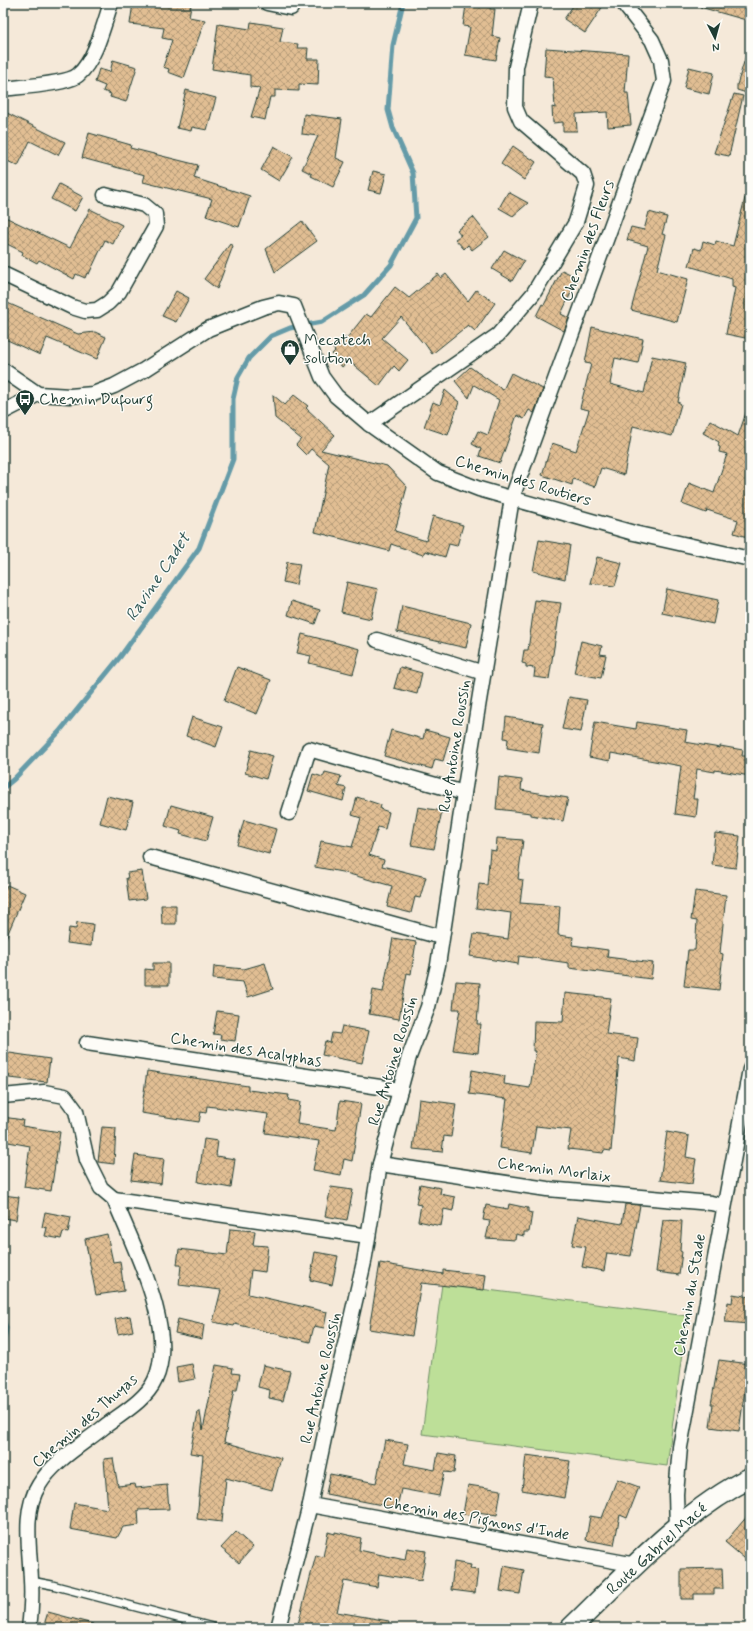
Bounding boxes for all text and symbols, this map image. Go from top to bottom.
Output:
north arrow [695,18,735,58]
text: N [712,40,720,54]
street label: Chemin des Fleurs [556,177,620,305]
place label: Mecatech solution [304,330,371,369]
shop icon: Mecatech solution [279,338,301,366]
bus stop icon: Chemin Dufourg [14,388,36,416]
place label: Chemin Dufourg [39,389,153,412]
street label: Chemin des Routiers [452,450,594,512]
water label: Ravine Cadet [120,527,197,625]
street label: Rue Antoine Roussin [434,678,476,814]
street label: Rue Antoine Roussin [363,994,423,1128]
street label: Chemin des Acalyphas [169,1028,323,1072]
street label: Chemin Morlaix [496,1153,612,1187]
street label: Chemin du Stade [669,1232,711,1358]
street label: Rue Antoine Roussin [296,1310,346,1446]
street label: Chemin des Thuyas [28,1369,142,1473]
street label: Chemin des Pignons d'Inde [381,1492,571,1547]
street label: Route Gabriel Macé [602,1498,712,1600]

